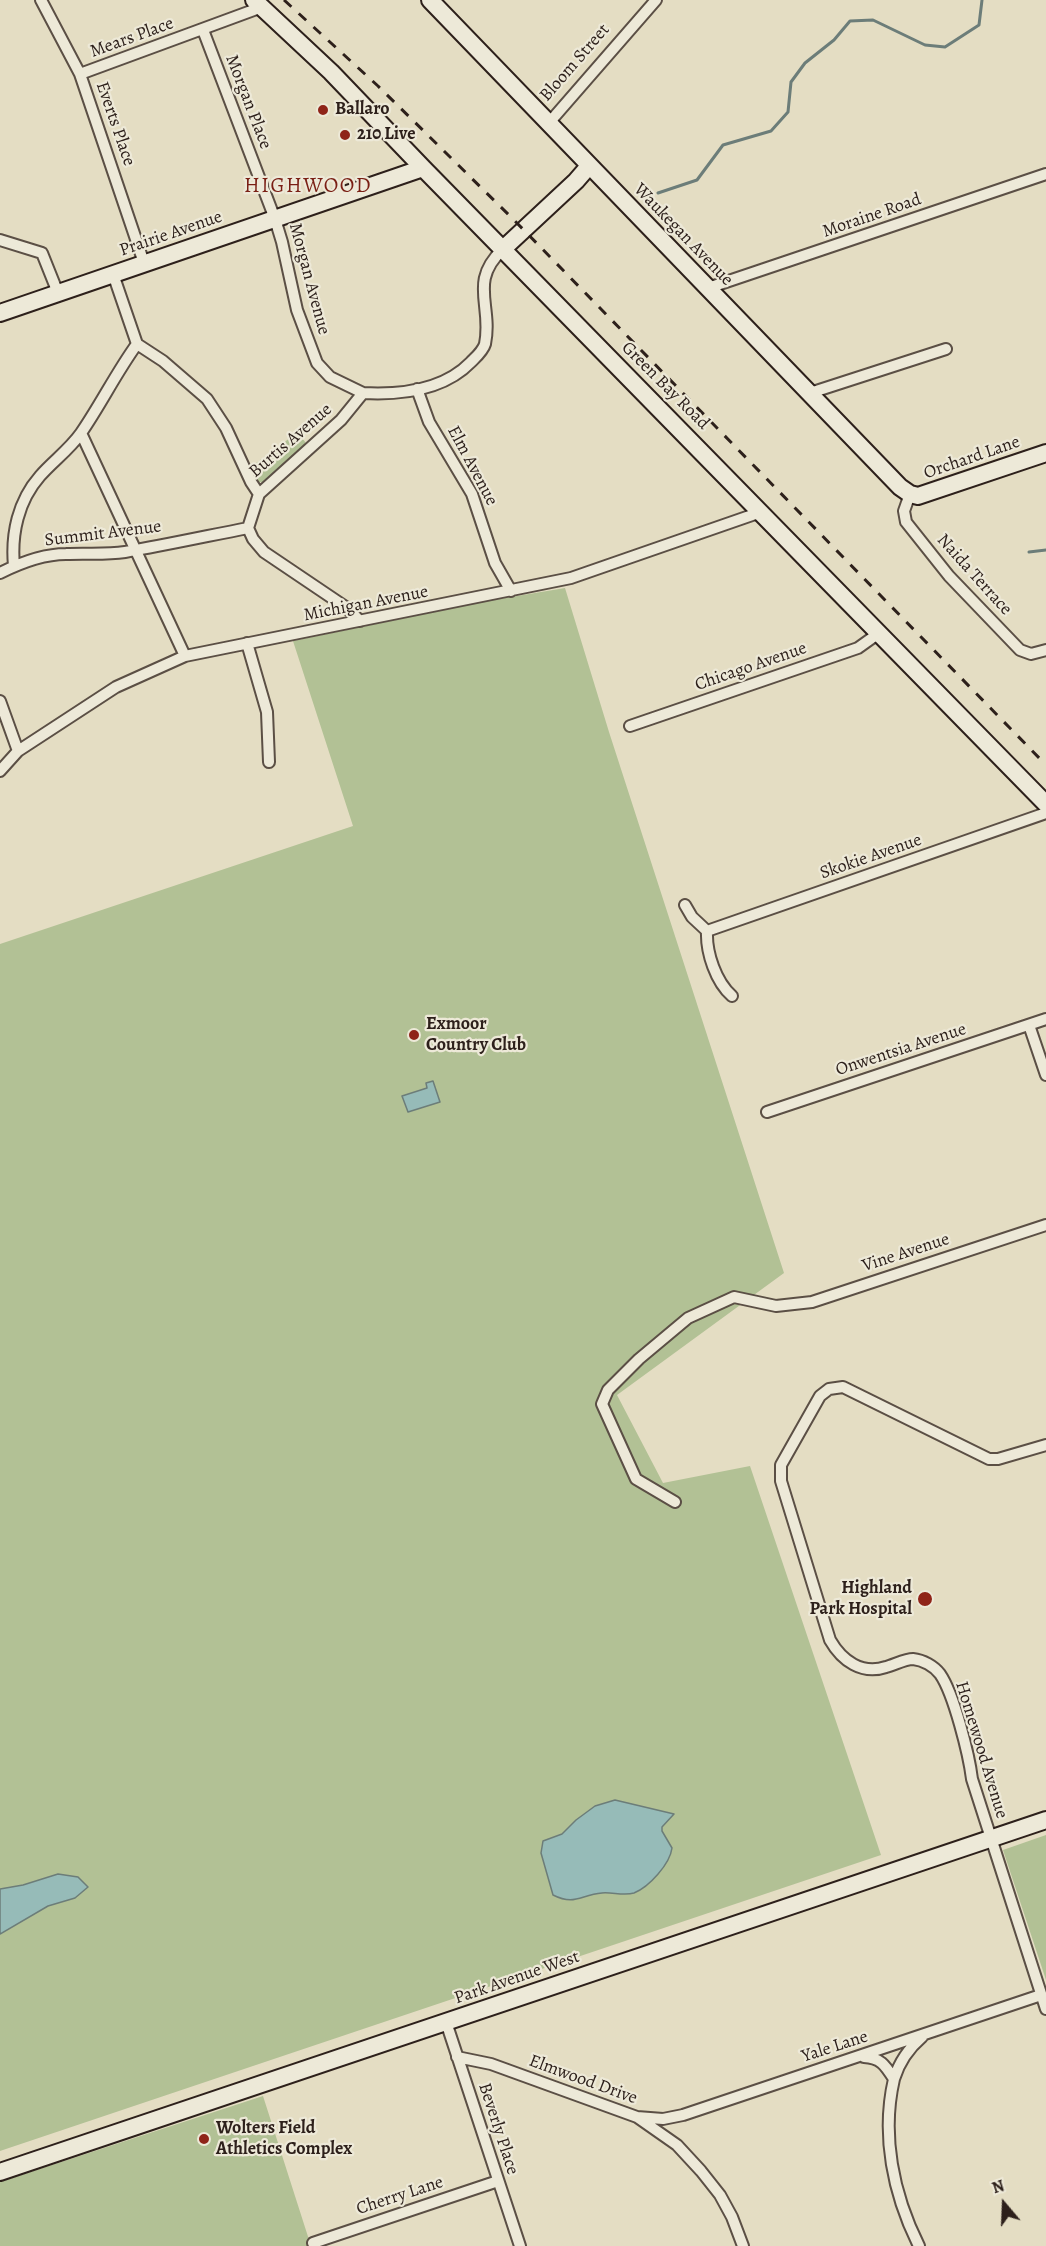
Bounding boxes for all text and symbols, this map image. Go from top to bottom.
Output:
street label: Mears Place [87,13,177,63]
street label: Bloom Street [535,20,615,106]
street label: Morgan Place [220,52,276,152]
street label: Everts Place [91,79,139,169]
place label: Ballaro [335,99,390,121]
marker: Ballaro [316,103,330,117]
place label: 210 Live [357,124,416,146]
marker: 210 Live [338,128,352,142]
district label: HIGHWOOD [244,174,372,200]
street label: Waukegan Avenue [629,179,737,291]
street label: Moraine Road [820,189,924,243]
street label: Prairie Avenue [117,206,225,262]
street label: Morgan Avenue [284,221,334,337]
street label: Green Bay Road [616,337,714,435]
street label: Burtis Avenue [245,399,337,483]
street label: Elm Avenue [442,422,502,510]
street label: Orchard Lane [921,431,1023,485]
street label: Summit Avenue [43,516,163,552]
street label: Naida Terrace [932,530,1016,620]
street label: Michigan Avenue [302,581,430,627]
street label: Chicago Avenue [692,638,810,696]
street label: Skokie Avenue [817,830,925,884]
place label: Exmoor Country Club [426,1014,526,1056]
street label: Onwentsia Avenue [833,1019,969,1081]
marker: Exmoor Country Club [407,1028,421,1042]
street label: Vine Avenue [860,1229,952,1277]
place label: Highland Park Hospital [810,1578,912,1620]
marker: Highland Park Hospital [916,1590,934,1608]
street label: Homewood Avenue [950,1679,1012,1821]
street label: Park Avenue West [451,1946,583,2010]
street label: Yale Lane [799,2026,871,2068]
street label: Elmwood Drive [526,2050,640,2110]
street label: Beverly Place [473,2080,523,2178]
place label: Wolters Field Athletics Complex [216,2118,352,2160]
marker: Wolters Field Athletics Complex [197,2132,211,2146]
street label: Cherry Lane [354,2172,446,2220]
north arrow [974,2174,1034,2234]
text: N [989,2175,1007,2199]

